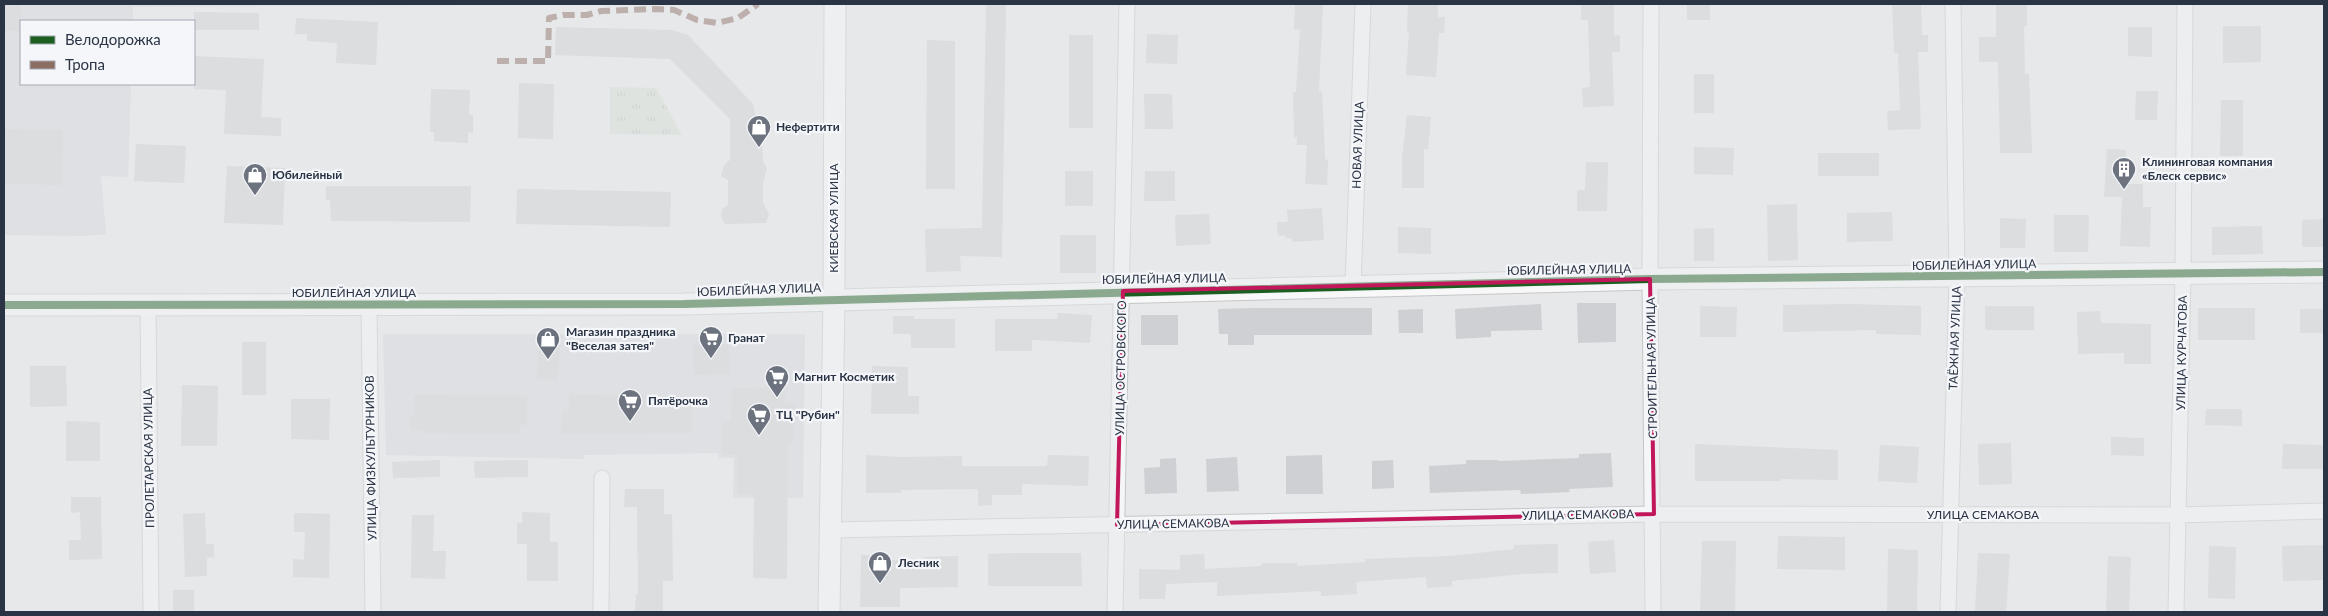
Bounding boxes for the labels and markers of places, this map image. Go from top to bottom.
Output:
shop icon: Нефертити [746,114,772,148]
place label: Нефертити [776,119,840,134]
place label: Клининговая компания «Блеск сервис» [2142,154,2273,183]
building icon: Клининговая компания «Блеск сервис» [2111,156,2137,190]
shop icon: Юбилейный [242,162,268,196]
place label: Юбилейный [272,167,342,182]
place label: Магазин праздника "Веселая затея" [566,324,676,353]
supermarket icon: Гранат [698,325,724,359]
shop icon: Магазин праздника "Веселая затея" [535,326,561,360]
place label: Гранат [728,330,766,345]
supermarket icon: Магнит Косметик [764,364,790,398]
place label: Магнит Косметик [794,369,895,384]
supermarket icon: Пятёрочка [617,388,643,422]
place label: Пятёрочка [648,393,708,408]
supermarket icon: ТЦ "Рубин" [746,402,772,436]
place label: ТЦ "Рубин" [776,407,840,422]
shop icon: Лесник [867,550,893,584]
place label: Лесник [897,555,940,570]

